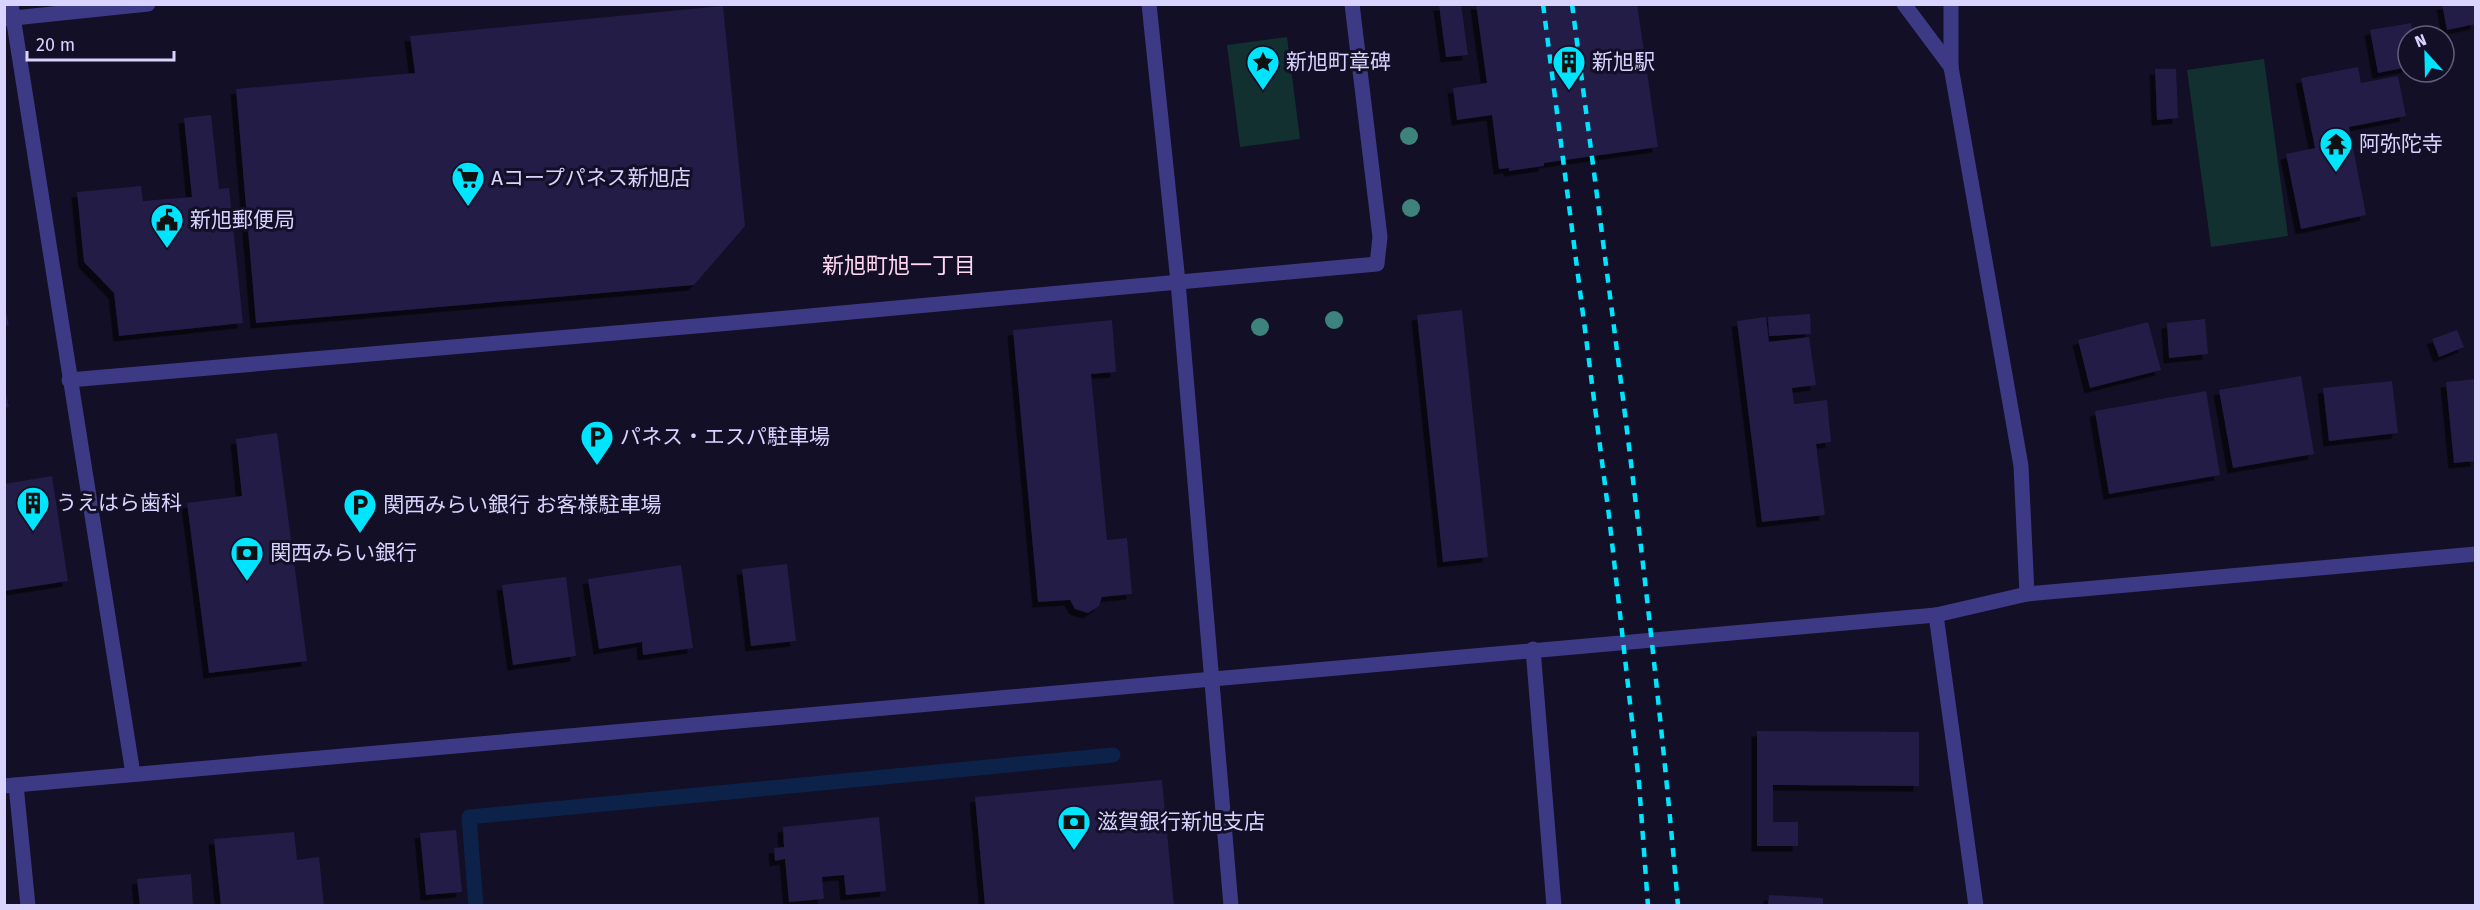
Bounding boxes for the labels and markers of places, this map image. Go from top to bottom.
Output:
place icon: 新旭町章碑 [1245,44,1281,91]
building icon: 新旭駅 [1551,44,1587,91]
place label: 新旭町章碑 [1286,49,1391,75]
place label: 新旭駅 [1592,49,1655,75]
temple icon: 阿弥陀寺 [2318,126,2354,173]
place label: 阿弥陀寺 [2359,131,2443,157]
supermarket icon: Aコープパネス新旭店 [450,160,486,207]
place label: Aコープパネス新旭店 [491,165,691,191]
public building icon: 新旭郵便局 [149,202,185,249]
place label: 新旭郵便局 [190,207,295,233]
parking icon: パネス・エスパ駐車場 [579,419,615,466]
place label: パネス・エスパ駐車場 [620,424,830,450]
building icon: うえはら歯科 [15,485,51,532]
parking icon: 関西みらい銀行 お客様駐車場 [342,487,378,534]
place label: うえはら歯科 [56,490,182,516]
place label: 関西みらい銀行 お客様駐車場 [383,492,662,518]
bank icon: 関西みらい銀行 [229,535,265,582]
place label: 関西みらい銀行 [270,540,417,566]
bank icon: 滋賀銀行新旭支店 [1056,804,1092,851]
place label: 滋賀銀行新旭支店 [1097,809,1265,835]

